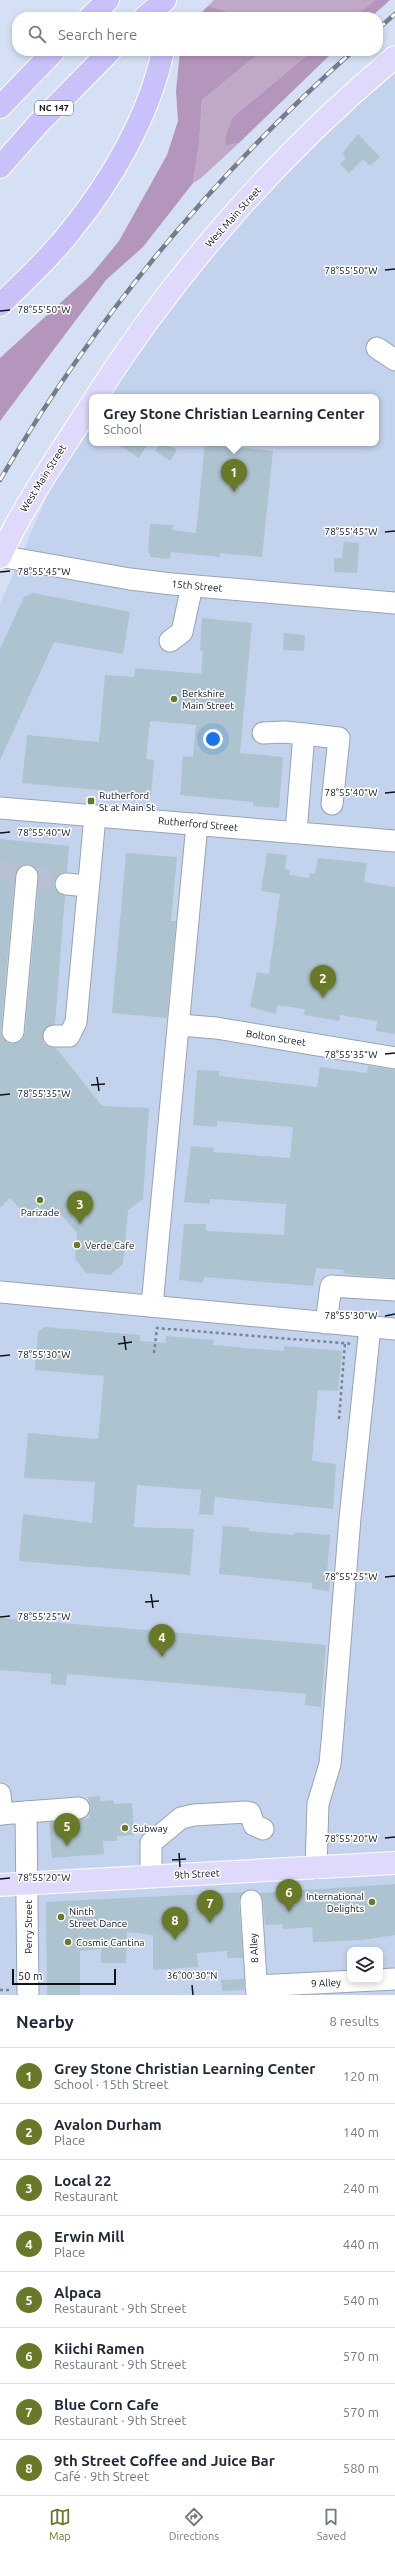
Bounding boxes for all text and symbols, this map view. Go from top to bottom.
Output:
search box [12,12,383,56]
icon: search [26,23,48,45]
text: Search here [58,26,137,43]
road number: NC 147 [35,101,73,115]
street label: West Main Street [203,185,263,249]
text: 78°55'50"W [325,265,377,276]
text: 78°55'50"W [18,304,70,315]
popup [89,394,379,446]
text: Grey Stone Christian Learning Center [103,405,365,422]
text: School [103,422,142,436]
street label: West Main Street [18,442,68,514]
pin: 1 [221,459,247,492]
text: 78°55'45"W [325,526,377,537]
text: 78°55'45"W [18,566,70,577]
street label: 15th Street [171,578,223,594]
place label: Berkshire Main Street [182,688,234,711]
marker: Berkshire Main Street [169,694,179,704]
your location [203,729,223,749]
text: 78°55'40"W [325,787,377,798]
place label: Rutherford St at Main St [99,790,155,813]
marker: Rutherford St at Main St [86,796,96,806]
street label: Rutherford Street [157,815,239,833]
text: 78°55'40"W [18,827,70,838]
pin: 2 [310,965,336,998]
street label: Bolton Street [245,1028,307,1048]
text: 78°55'35"W [325,1049,377,1060]
text: 78°55'35"W [18,1088,70,1099]
pin: 3 [67,1191,93,1224]
marker: Parizade [35,1195,45,1205]
place label: Parizade [21,1207,59,1218]
marker: Verde Cafe [72,1240,82,1250]
place label: Verde Cafe [85,1240,135,1251]
text: 78°55'30"W [325,1310,377,1321]
text: 78°55'30"W [18,1349,70,1360]
text: 78°55'25"W [325,1571,377,1582]
text: 78°55'25"W [18,1611,70,1622]
pin: 4 [149,1624,175,1657]
pin: 5 [54,1813,80,1846]
marker: Subway [120,1823,130,1833]
place label: Subway [133,1823,168,1834]
text: 78°55'20"W [325,1833,377,1844]
street label: 9th Street [174,1867,220,1881]
text: 78°55'20"W [18,1872,70,1883]
pin: 6 [276,1879,302,1912]
pin: 7 [197,1890,223,1923]
place label: International Delights [306,1891,364,1914]
marker: International Delights [367,1897,377,1907]
street label: Perry Street [23,1900,34,1954]
place label: Ninth Street Dance [69,1906,127,1929]
pin: 8 [162,1907,188,1940]
marker: Ninth Street Dance [56,1912,66,1922]
street label: 8 Alley [248,1933,260,1963]
marker: Cosmic Cantina [63,1937,73,1947]
place label: Cosmic Cantina [76,1937,145,1948]
map controls [347,1947,383,1983]
button: layers [347,1947,383,1983]
scale bar [12,1967,116,1986]
text: 50 m [18,1970,42,1982]
text: 36°00'30"N [167,1970,217,1981]
street label: 9 Alley [311,1977,341,1989]
text: Nearby [16,2012,74,2031]
text: 8 results [329,2014,379,2028]
text: Grey Stone Christian Learning Center [54,2060,315,2077]
text: 1 [25,2069,33,2083]
text: 120 m [343,2069,379,2083]
text: School · 15th Street [54,2077,169,2091]
text: Avalon Durham [54,2116,162,2133]
text: 2 [25,2125,33,2139]
text: 140 m [343,2125,379,2139]
text: Place [54,2133,85,2147]
text: Local 22 [54,2172,112,2189]
text: 3 [25,2181,33,2195]
text: 240 m [343,2181,379,2195]
text: Restaurant [54,2189,118,2203]
text: Erwin Mill [54,2228,124,2245]
text: 4 [25,2237,33,2251]
text: 440 m [343,2237,379,2251]
text: Place [54,2245,85,2259]
text: Alpaca [54,2284,101,2301]
text: 5 [25,2293,33,2307]
text: 540 m [343,2293,379,2307]
text: Restaurant · 9th Street [54,2301,187,2315]
text: Kiichi Ramen [54,2340,144,2357]
text: 6 [25,2349,33,2363]
text: 570 m [343,2349,379,2363]
text: Restaurant · 9th Street [54,2357,187,2371]
text: Blue Corn Cafe [54,2396,159,2413]
text: 7 [25,2405,33,2419]
text: 570 m [343,2405,379,2419]
text: Restaurant · 9th Street [54,2413,187,2427]
text: 9th Street Coffee and Juice Bar [54,2452,275,2469]
text: 8 [25,2461,33,2475]
text: 580 m [343,2461,379,2475]
text: Café · 9th Street [54,2469,149,2483]
tab: Map [49,2506,71,2542]
tab: Directions [169,2506,219,2542]
tab: Saved [317,2506,346,2542]

